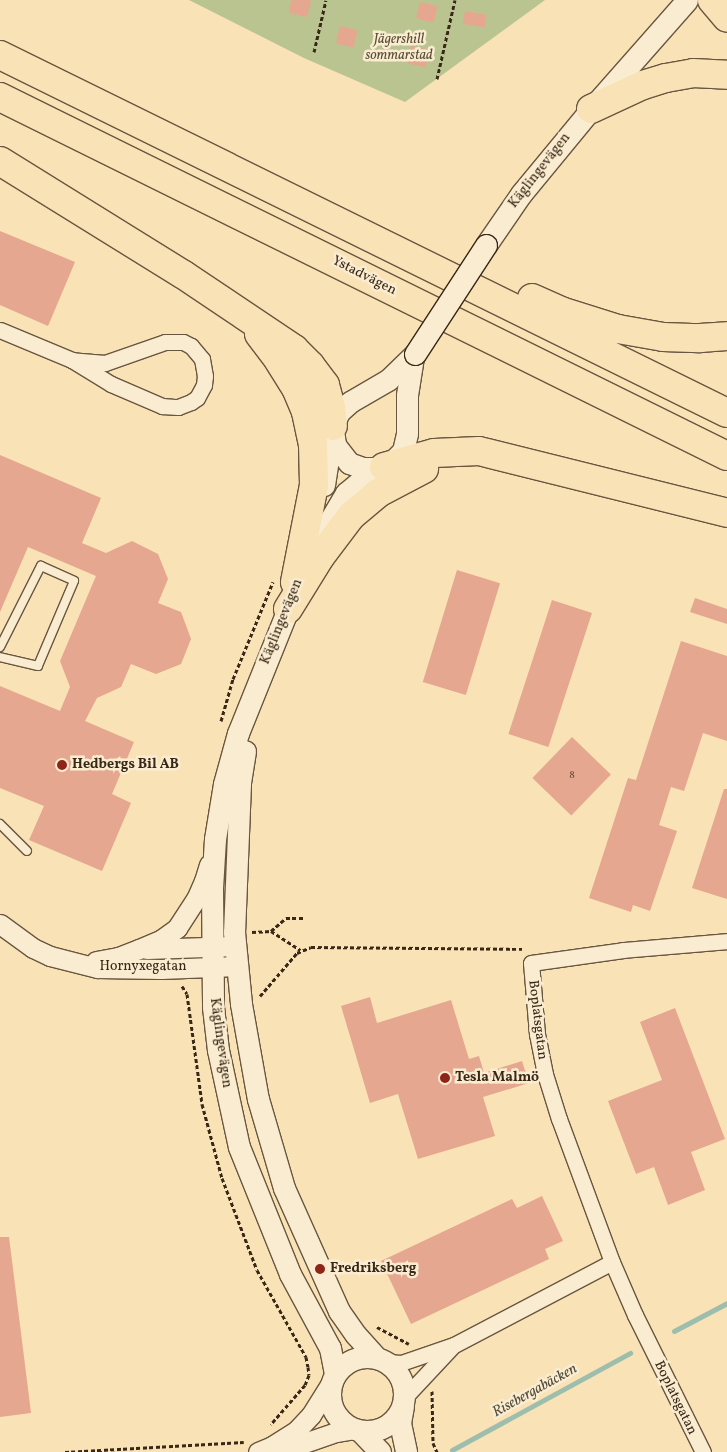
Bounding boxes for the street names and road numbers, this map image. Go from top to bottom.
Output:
street label: Käglingevägen [506,130,574,212]
street label: Ystadvägen [329,253,399,299]
street label: Käglingevägen [257,577,307,667]
street label: Hornyxegatan [99,959,187,975]
street label: Boplatsgatan [524,979,550,1061]
street label: Käglingevägen [205,997,235,1089]
street label: Boplatsgatan [650,1358,700,1438]

